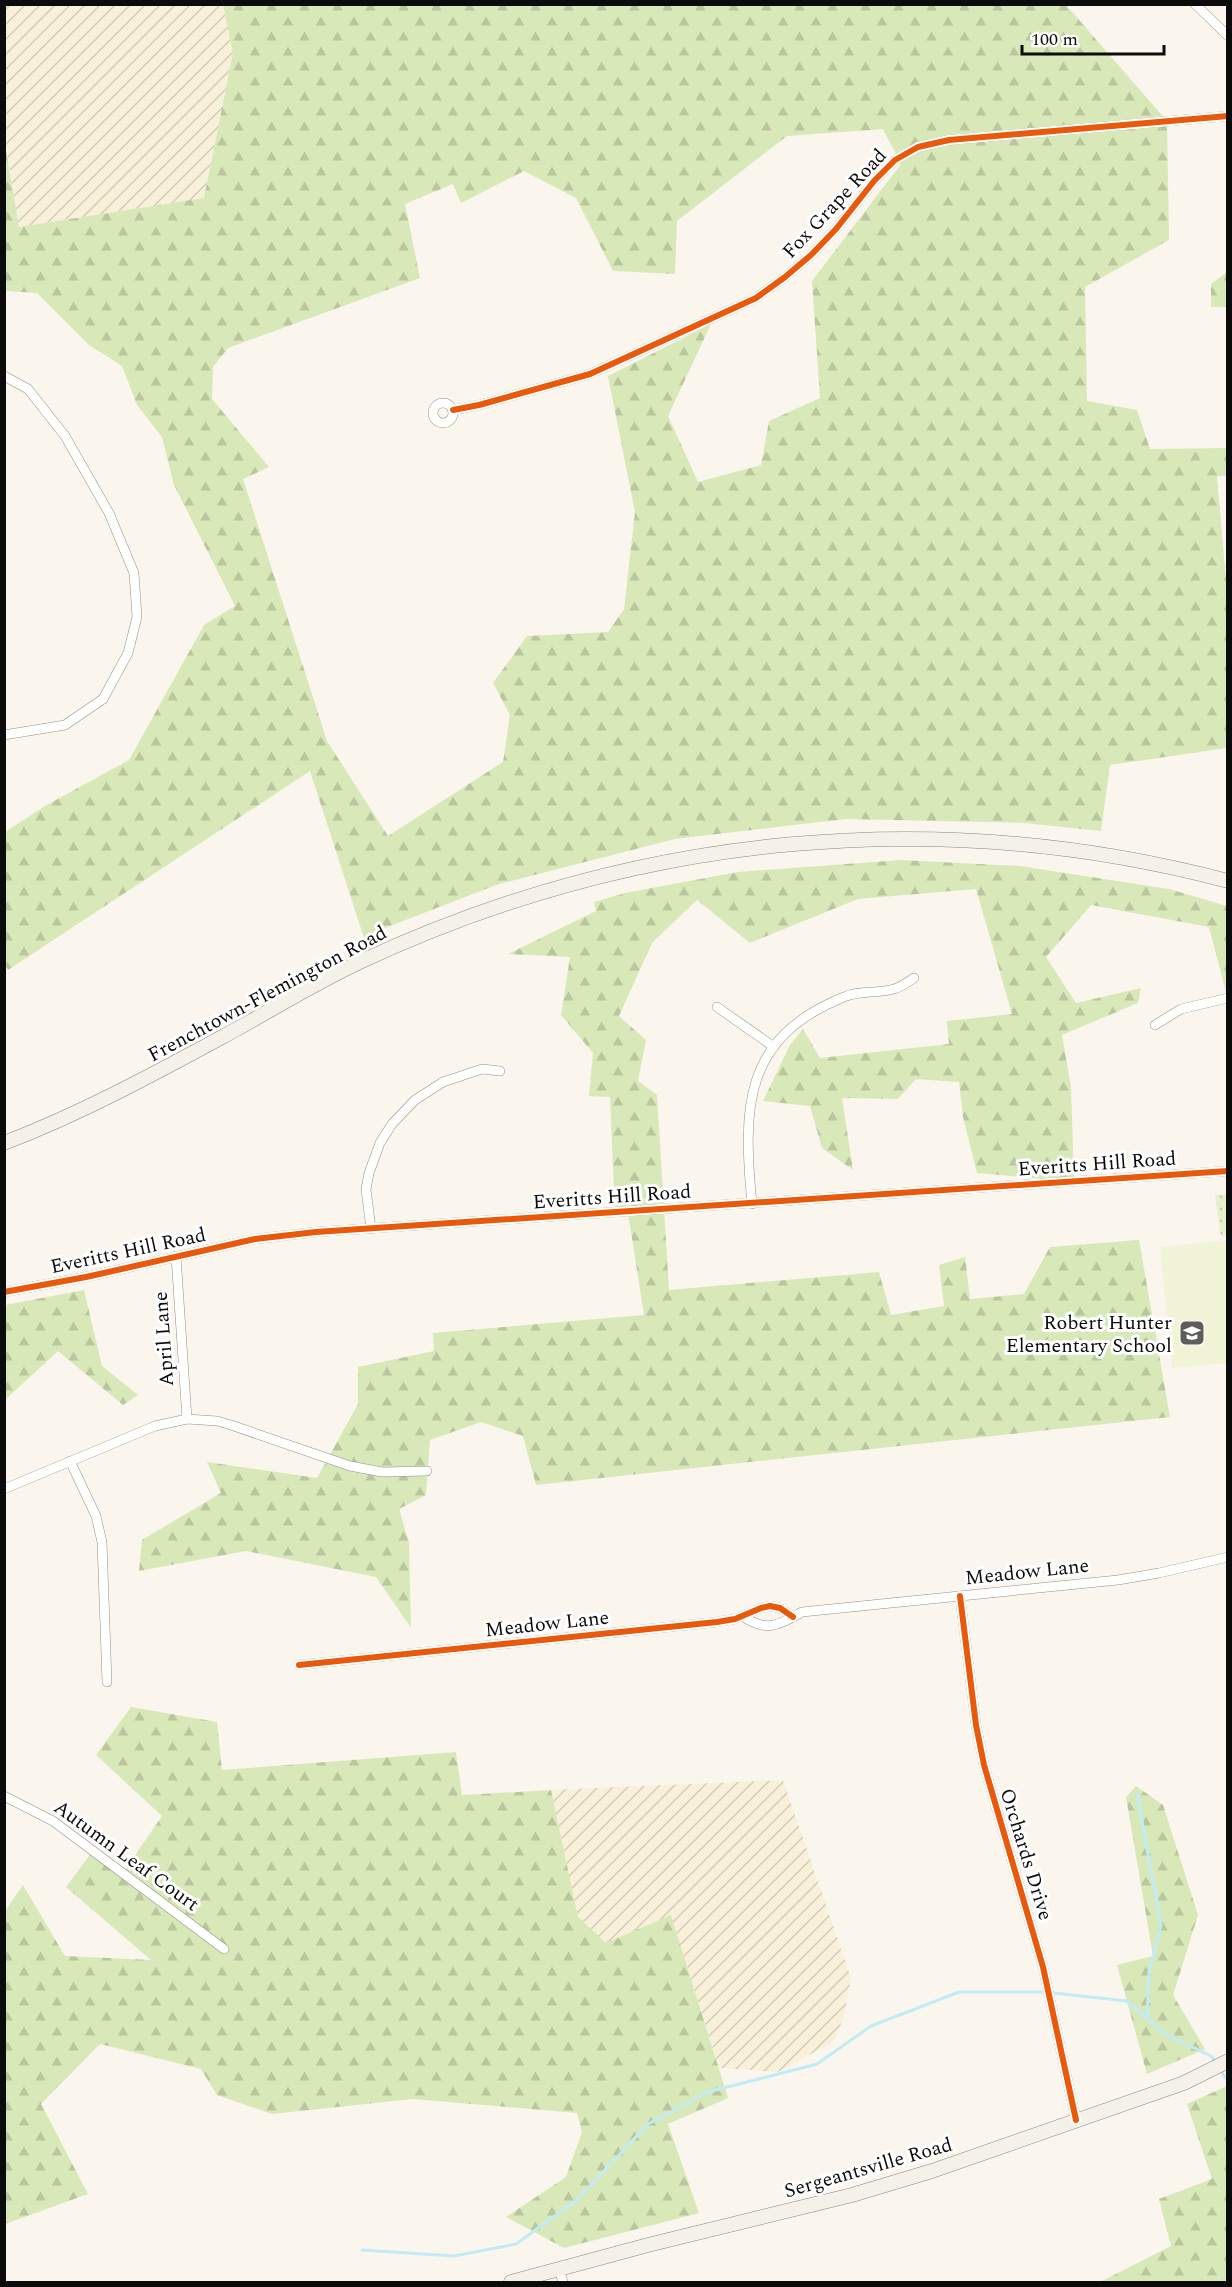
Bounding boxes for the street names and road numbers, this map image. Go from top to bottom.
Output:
street label: Fox Grape Road [775,142,894,266]
street label: Frenchtown-Flemington Road [143,918,392,1070]
street label: Everitts Hill Road [1017,1144,1177,1184]
street label: Everitts Hill Road [532,1177,692,1217]
street label: Everitts Hill Road [48,1220,209,1282]
street label: April Lane [146,1290,182,1387]
street label: Meadow Lane [964,1551,1091,1593]
street label: Meadow Lane [484,1603,611,1645]
street label: Orchards Drive [992,1785,1060,1924]
street label: Autumn Leaf Court [47,1793,205,1919]
street label: Sergeantsville Road [781,2130,956,2206]

